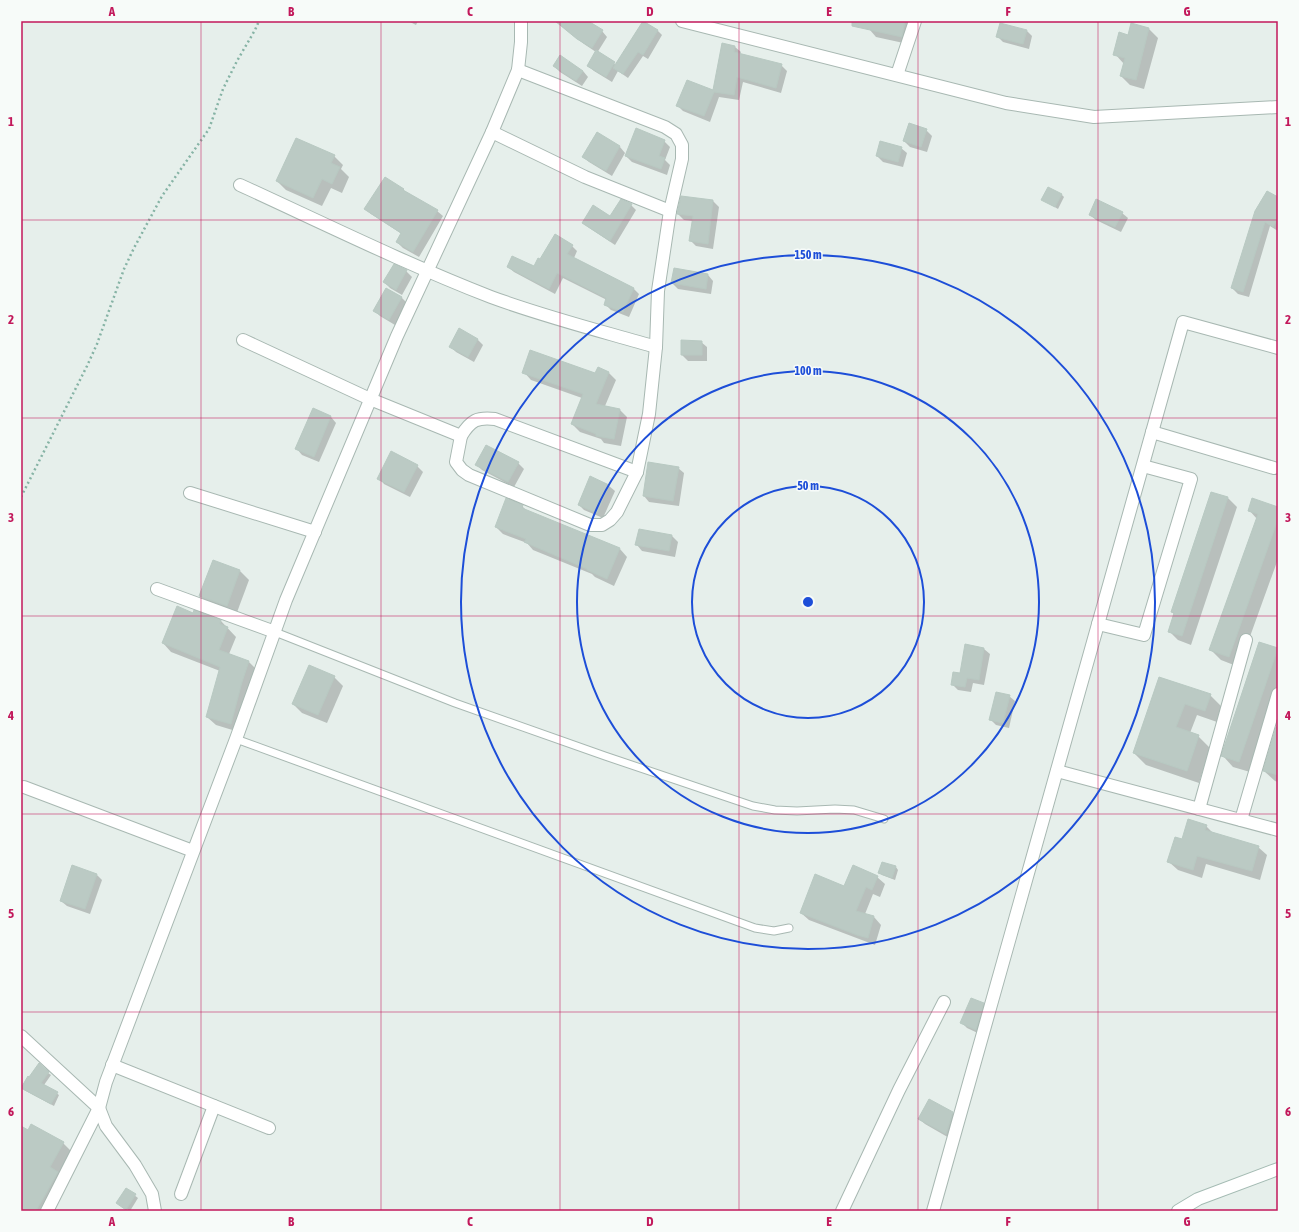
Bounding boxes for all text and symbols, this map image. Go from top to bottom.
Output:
text: A [108,4,116,19]
text: B [288,4,295,19]
text: C [467,4,473,19]
text: D [646,4,654,19]
text: E [826,4,832,19]
text: F [1005,4,1011,19]
text: G [1184,4,1191,19]
text: 1 [8,114,14,129]
text: 1 [1285,114,1291,129]
text: 150 m [794,248,822,262]
text: 2 [8,312,14,327]
text: 2 [1285,312,1291,327]
text: 100 m [794,364,822,378]
text: 50 m [797,479,819,493]
text: 3 [8,510,14,525]
text: 3 [1285,510,1291,525]
centre of rings [801,595,815,609]
text: 4 [7,708,14,723]
text: 4 [1284,708,1291,723]
text: 5 [8,906,14,921]
text: 5 [1285,906,1291,921]
text: 6 [8,1104,14,1119]
text: 6 [1285,1104,1291,1119]
text: A [108,1214,116,1229]
text: B [288,1214,295,1229]
text: C [467,1214,473,1229]
text: D [646,1214,654,1229]
text: E [826,1214,832,1229]
text: F [1005,1214,1011,1229]
text: G [1184,1214,1191,1229]

